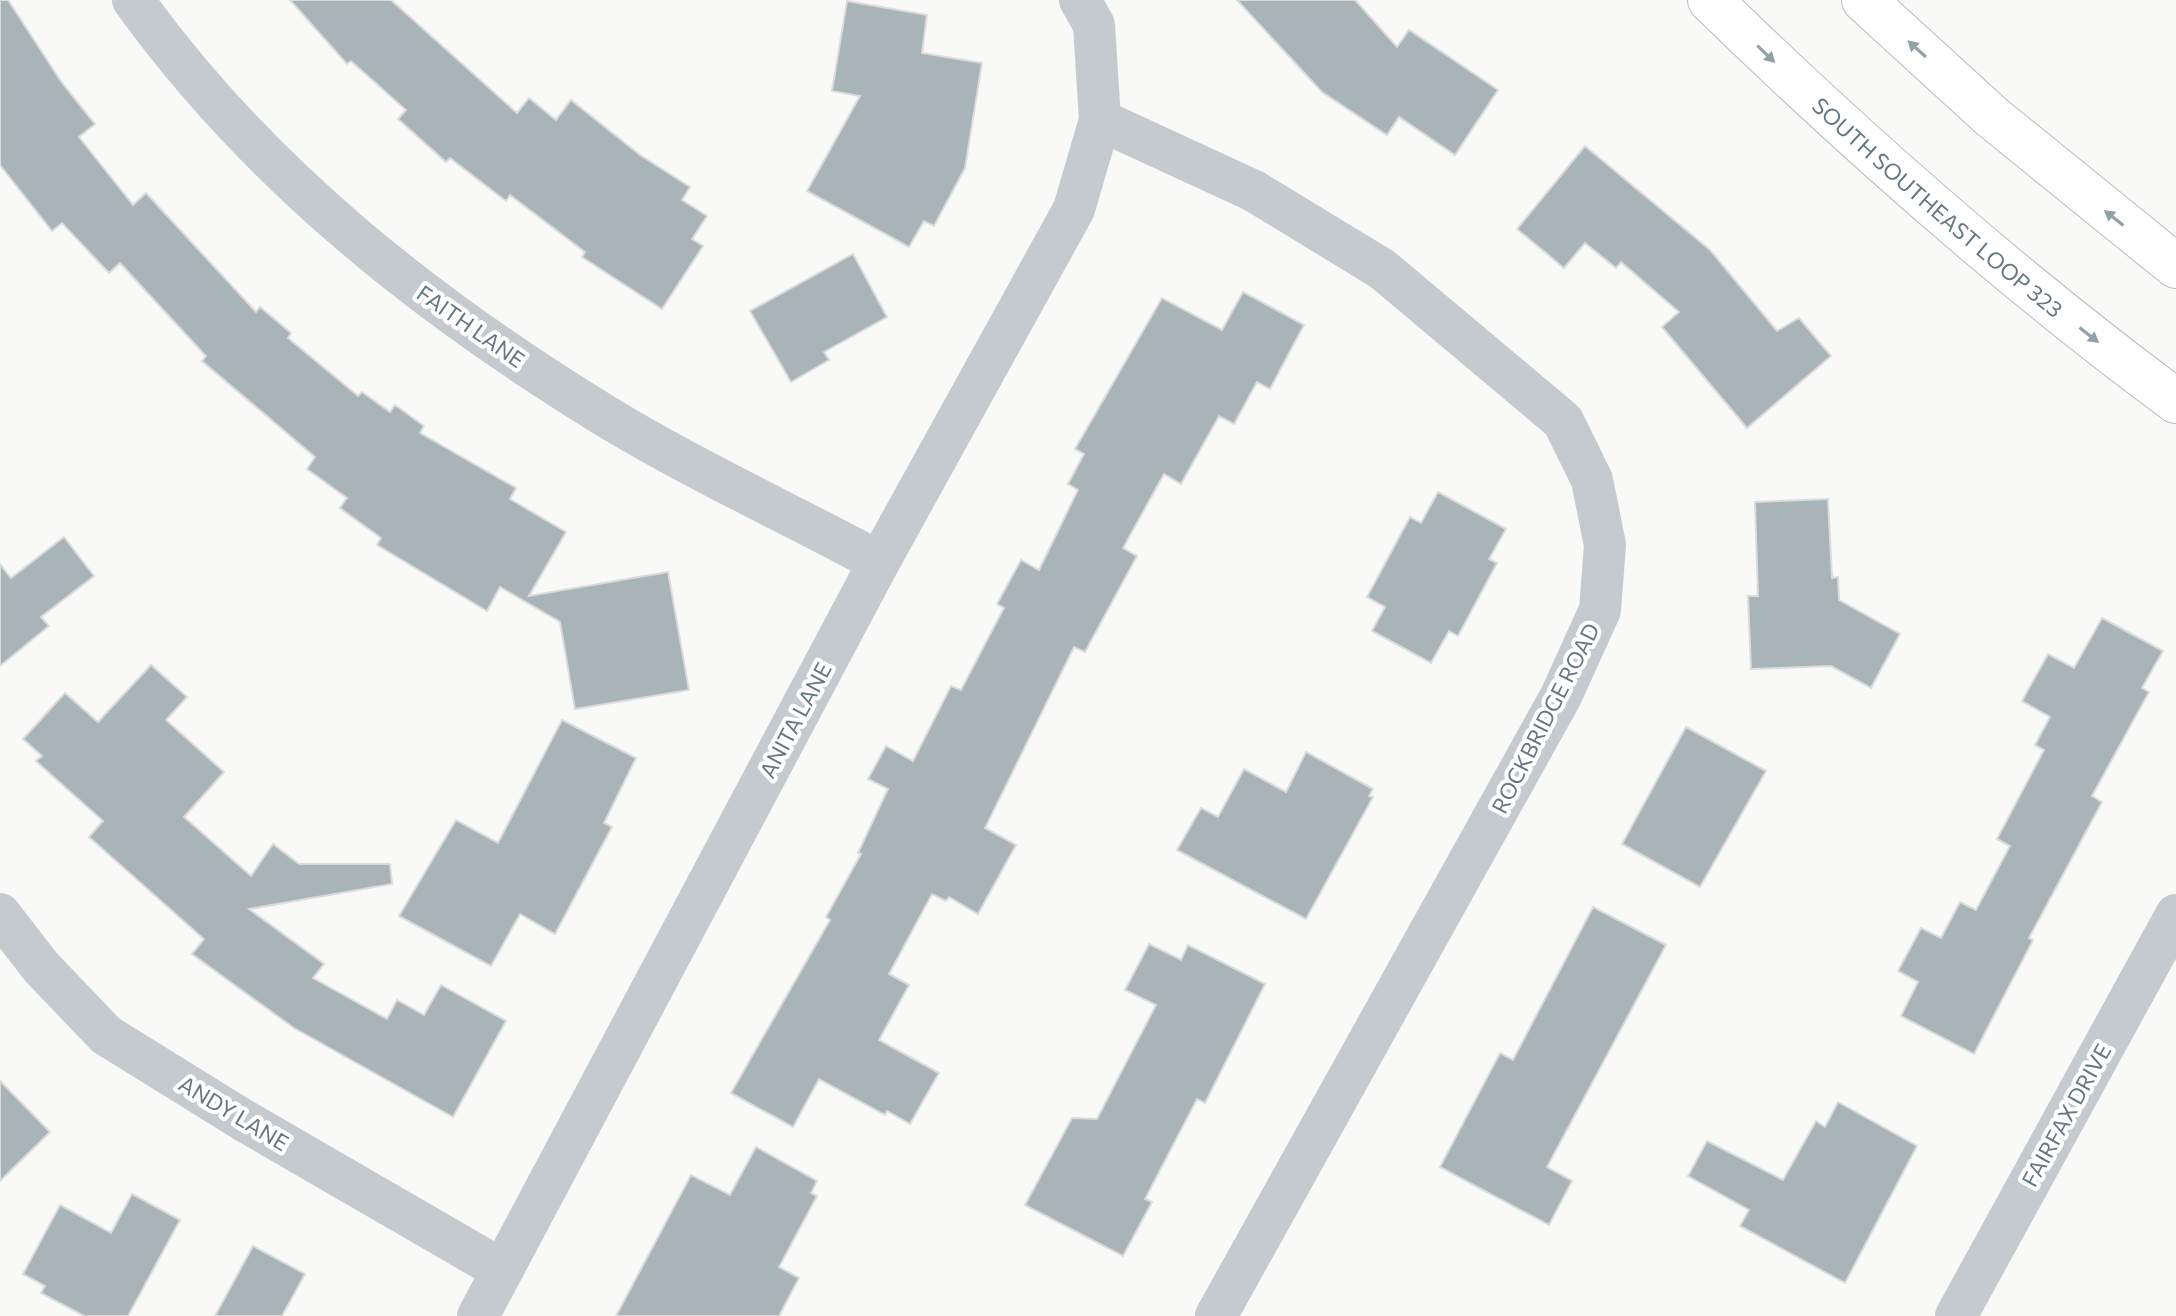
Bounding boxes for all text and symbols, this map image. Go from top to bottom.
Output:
one-way arrow [1908,41,1928,58]
one-way arrow [1756,45,1775,63]
street label: SOUTH SOUTHEAST LOOP 323 [1807,91,2069,322]
one-way arrow [2104,211,2124,227]
street label: FAITH LANE [412,279,530,373]
one-way arrow [2079,326,2099,342]
street label: ROCKBRIDGE ROAD [1485,618,1605,818]
street label: ANITA LANE [753,658,837,782]
street label: FAIRFAX DRIVE [2016,1039,2116,1191]
street label: ANDY LANE [174,1070,294,1156]

